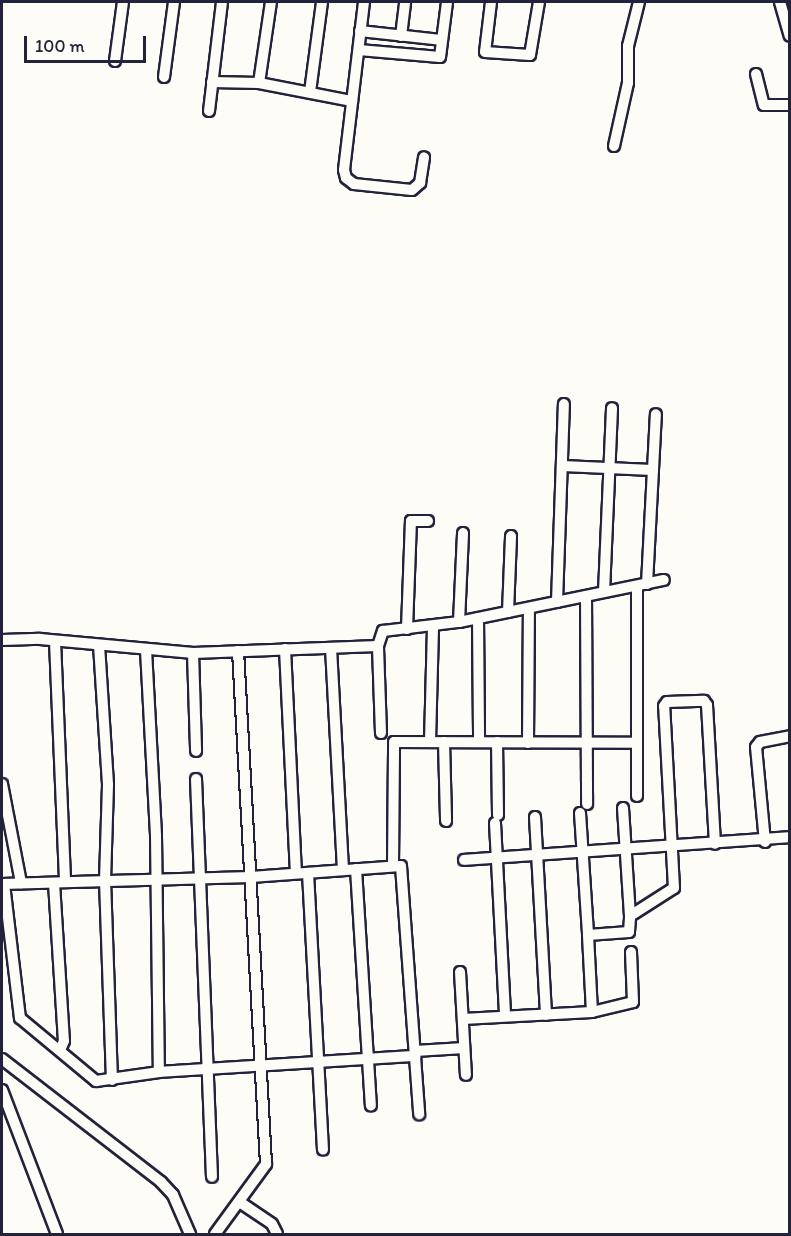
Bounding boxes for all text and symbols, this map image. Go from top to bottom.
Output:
scale bar [27,24,148,62]
text: 100 m [35,35,85,57]

